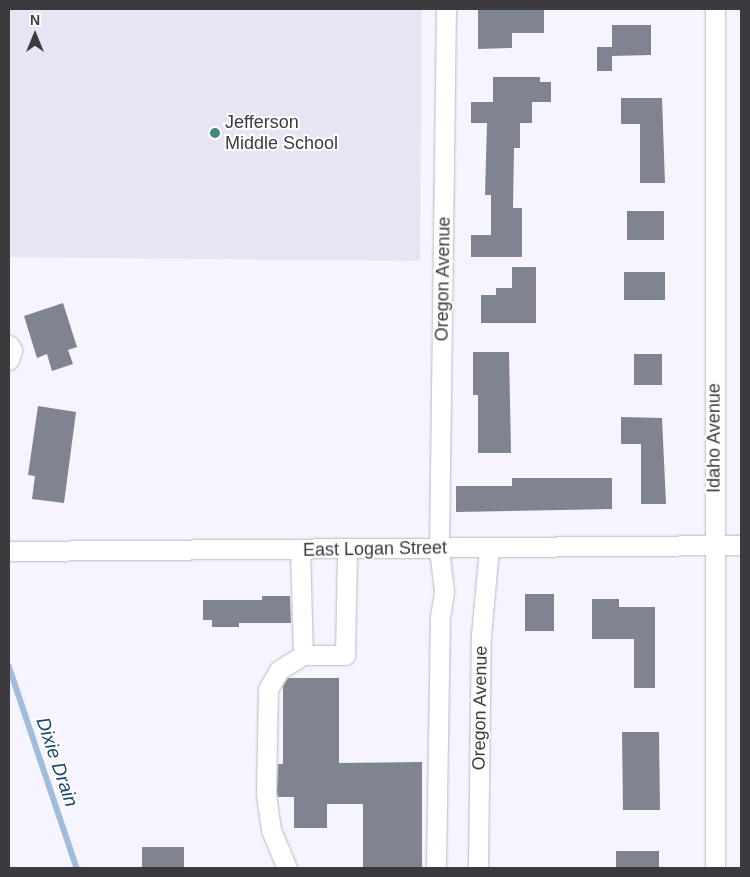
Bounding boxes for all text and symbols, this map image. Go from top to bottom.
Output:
north arrow [10,10,60,60]
text: N [30,12,40,28]
place label: Jefferson Middle School [225,112,338,154]
marker: Jefferson Middle School [209,127,221,139]
street label: Oregon Avenue [431,216,455,342]
street label: Idaho Avenue [703,383,725,493]
street label: East Logan Street [303,537,447,561]
street label: Oregon Avenue [468,645,492,771]
water label: Dixie Drain [31,714,83,810]

